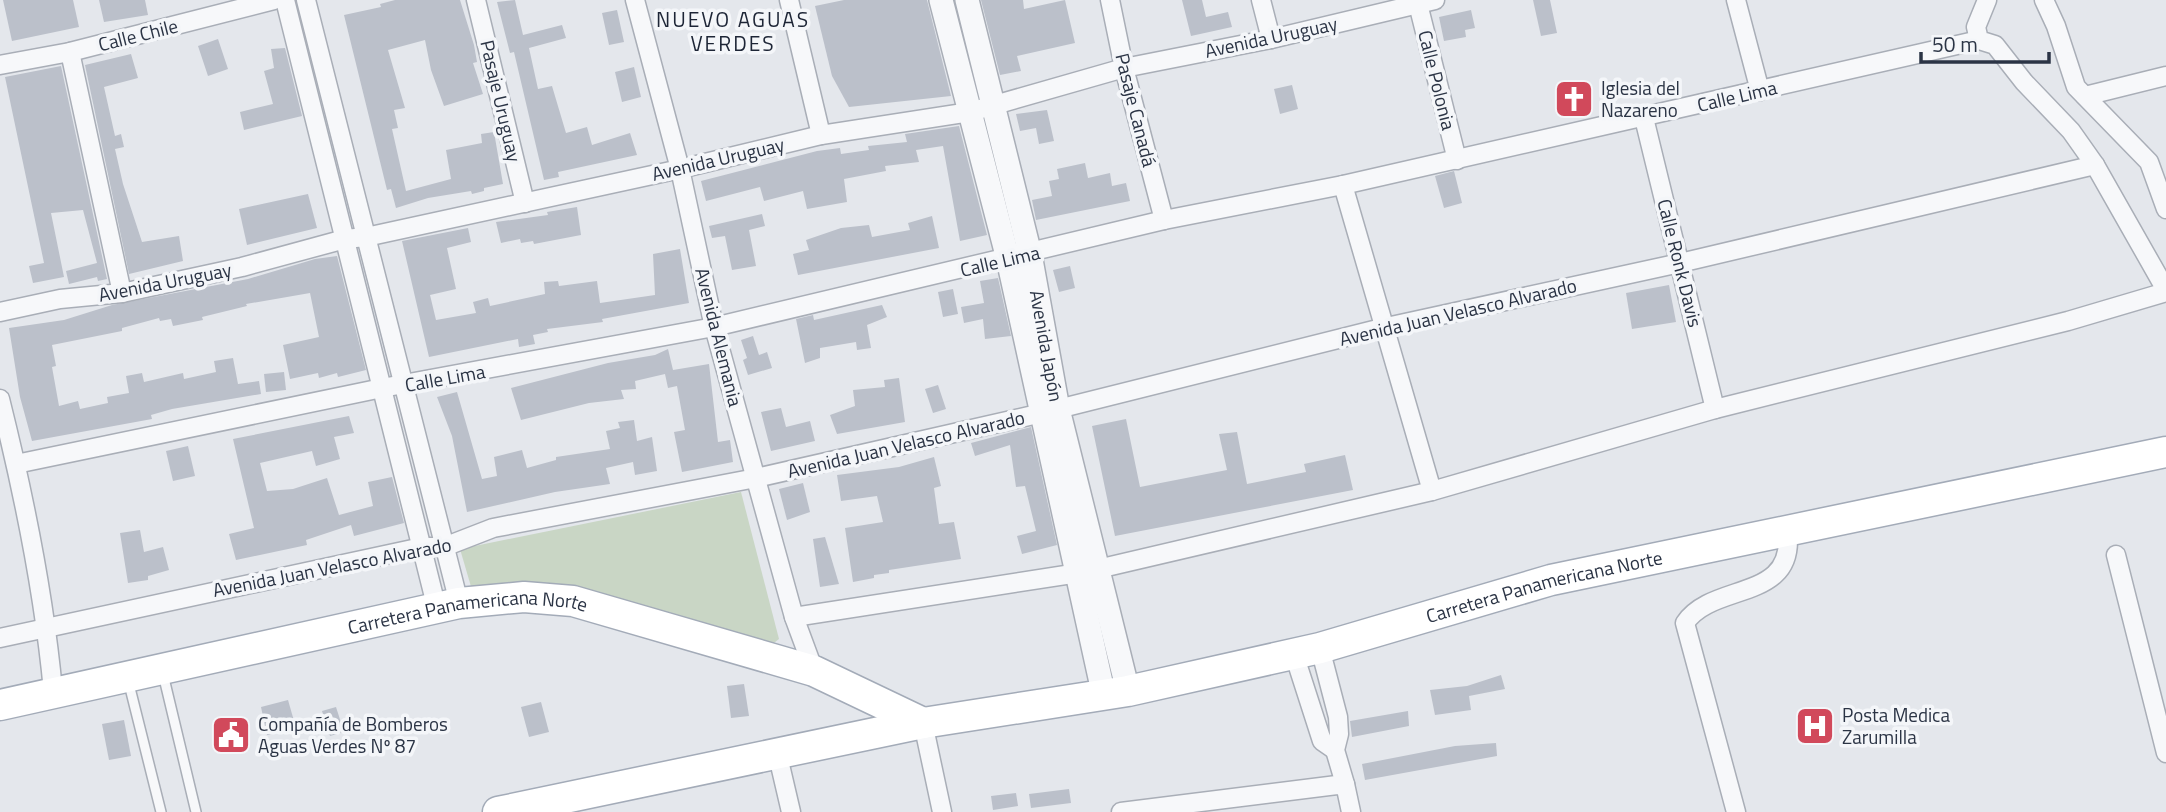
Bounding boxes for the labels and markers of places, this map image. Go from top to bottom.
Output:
place label: Iglesia del Nazareno [1601,73,1680,124]
church icon: Iglesia del Nazareno [1553,78,1595,120]
place label: Posta Medica Zarumilla [1842,700,1950,751]
hospital icon: Posta Medica Zarumilla [1794,705,1836,747]
place label: Compañía de Bomberos Aguas Verdes Nº 87 [258,709,448,760]
public building icon: Compañía de Bomberos Aguas Verdes Nº 87 [210,714,252,756]

